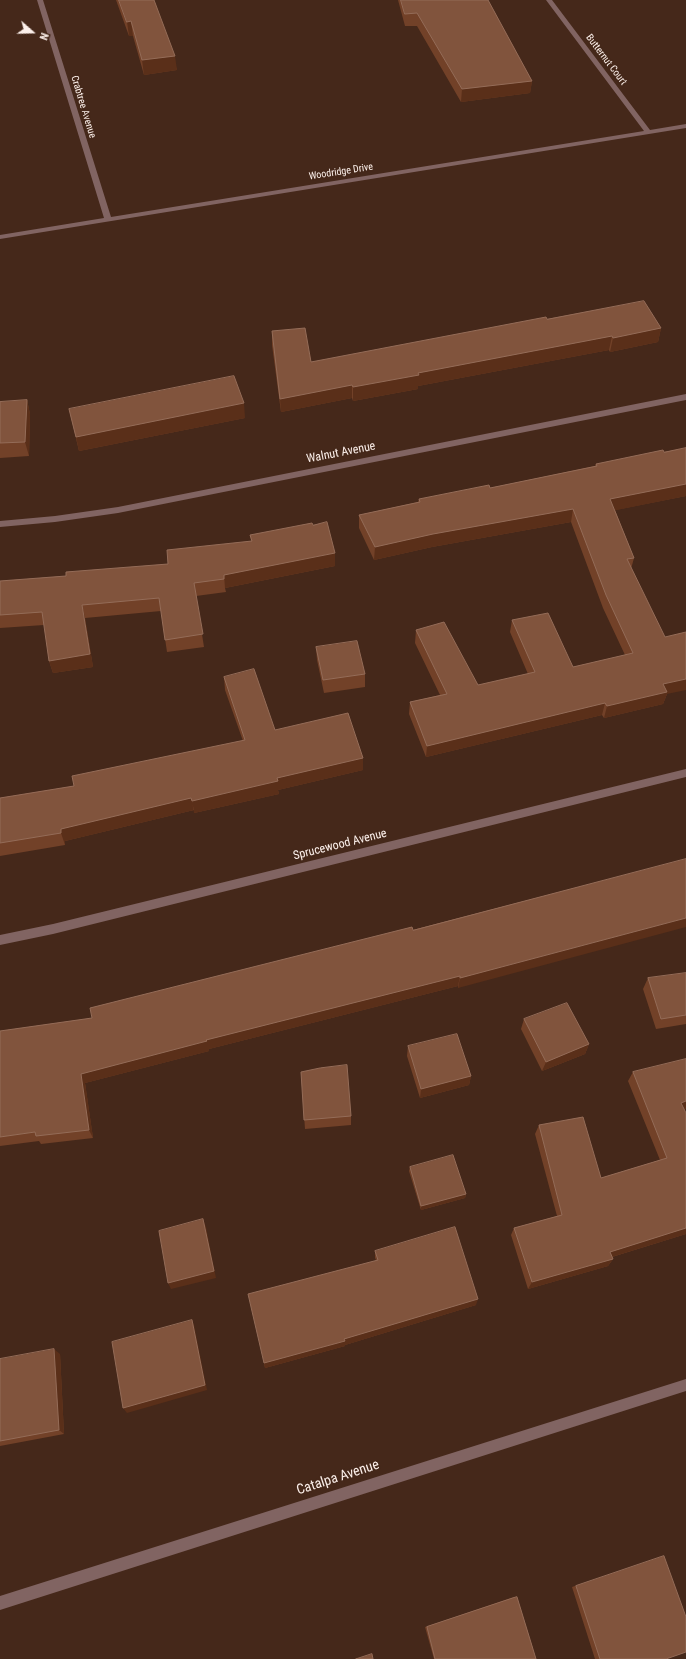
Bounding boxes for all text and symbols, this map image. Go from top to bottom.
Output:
north arrow [12,12,52,52]
text: N [36,31,51,42]
street label: Butternut Court [583,32,629,88]
street label: Crabtree Avenue [68,74,98,140]
street label: Woodridge Drive [308,161,374,183]
street label: Walnut Avenue [305,439,377,467]
street label: Sprucewood Avenue [292,826,388,864]
street label: Catalpa Avenue [295,1457,381,1499]

